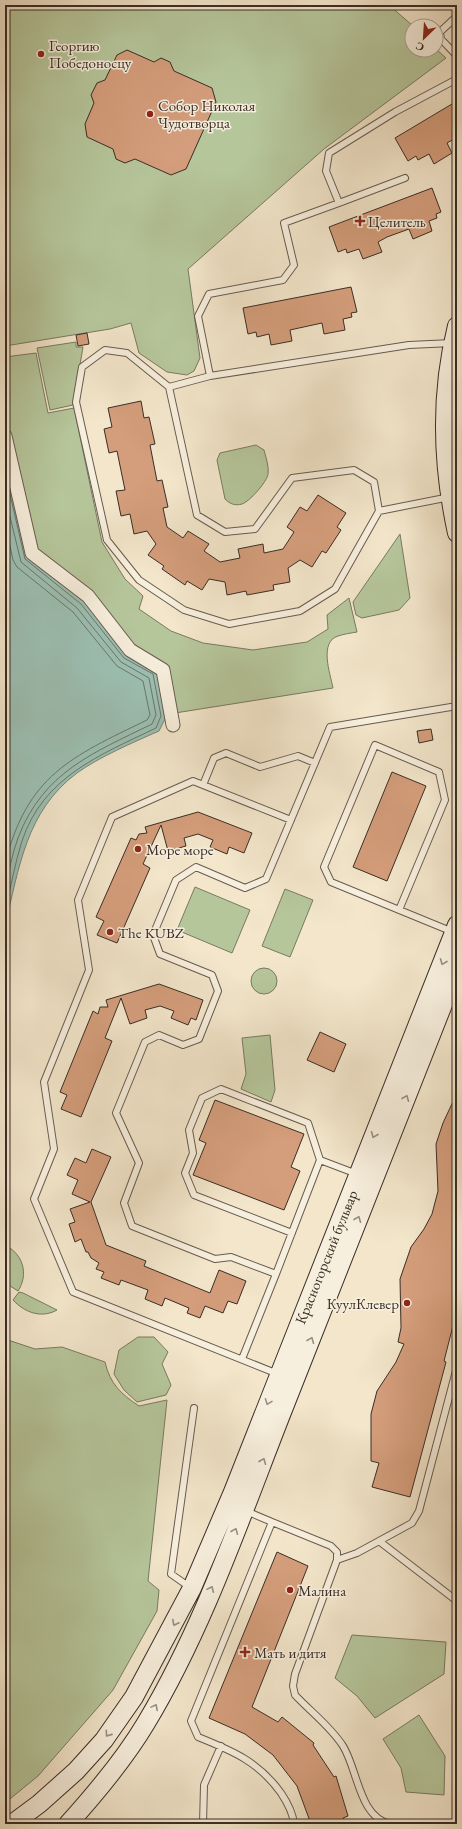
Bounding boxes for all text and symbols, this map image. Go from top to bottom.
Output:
north arrow [404,18,444,58]
place label: Георгию Победоносцу [49,36,132,72]
text: С [413,39,426,55]
marker: Георгию Победоносцу [36,49,46,59]
place label: Собор Николая Чудотворца [158,96,256,132]
marker: Собор Николая Чудотворца [145,109,155,119]
place label: Целитель [368,212,426,231]
marker: Целитель [355,216,365,226]
place label: Море море [146,840,214,859]
marker: Море море [133,844,143,854]
place label: The KUBZ [118,923,184,942]
marker: The KUBZ [105,927,115,937]
one-way arrow [439,958,447,965]
one-way arrow [402,1095,410,1102]
one-way arrow [371,1131,379,1138]
street label: Красногорский бульвар [290,1187,362,1327]
one-way arrow [354,1215,362,1222]
place label: КуулКлевер [327,1294,399,1313]
marker: КуулКлевер [402,1298,412,1308]
one-way arrow [306,1336,314,1343]
one-way arrow [265,1399,273,1406]
one-way arrow [258,1457,266,1464]
one-way arrow [230,1527,238,1534]
place label: Малина [298,1581,346,1600]
marker: Малина [285,1585,295,1595]
one-way arrow [206,1586,214,1594]
one-way arrow [172,1619,179,1626]
place label: Мать и дитя [254,1643,327,1662]
marker: Мать и дитя [239,1646,251,1658]
one-way arrow [150,1703,158,1711]
one-way arrow [106,1730,113,1737]

